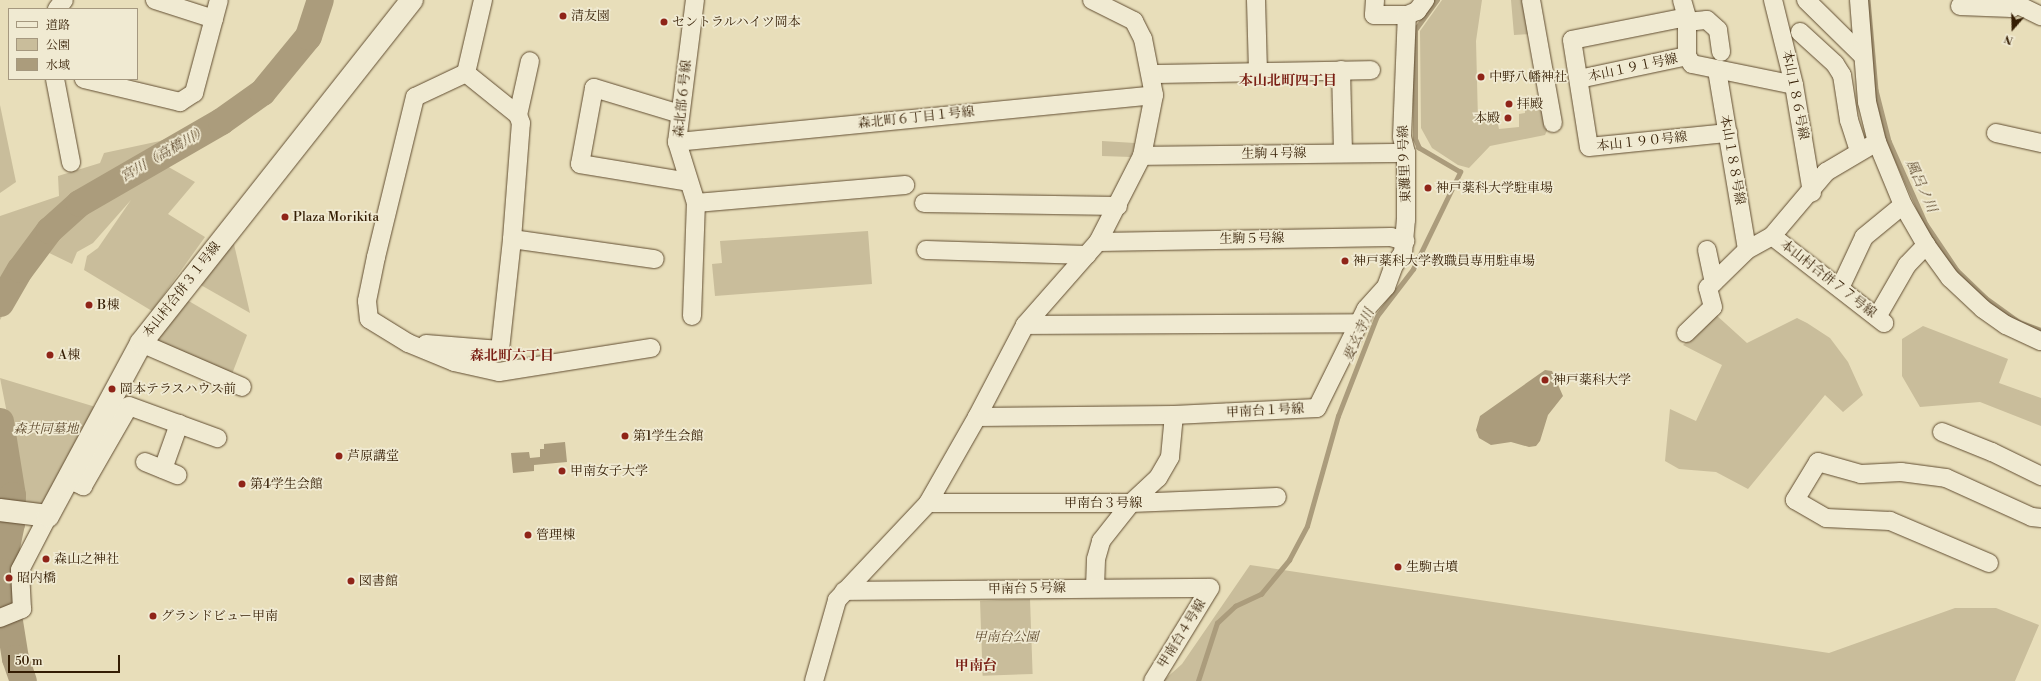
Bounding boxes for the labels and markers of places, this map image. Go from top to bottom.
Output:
place label: 清友園 [571,8,610,24]
marker: 清友園 [558,11,568,21]
place label: セントラルハイツ岡本 [672,14,802,30]
marker: セントラルハイツ岡本 [659,17,669,27]
place label: 中野八幡神社 [1489,69,1567,85]
marker: 中野八幡神社 [1476,72,1486,82]
place label: 拝殿 [1517,96,1543,112]
marker: 拝殿 [1504,99,1514,109]
place label: 本殿 [1474,110,1500,126]
marker: 本殿 [1503,113,1513,123]
place label: 神戸薬科大学駐車場 [1436,180,1553,196]
marker: 神戸薬科大学駐車場 [1423,183,1433,193]
place label: Plaza Morikita [293,209,379,225]
marker: Plaza Morikita [280,212,290,222]
place label: 神戸薬科大学教職員専用駐車場 [1353,253,1535,269]
marker: 神戸薬科大学教職員専用駐車場 [1340,256,1350,266]
place label: B棟 [97,297,119,313]
marker: B棟 [84,300,94,310]
place label: A棟 [58,347,80,363]
marker: A棟 [45,350,55,360]
place label: 神戸薬科大学 [1553,372,1631,388]
marker: 神戸薬科大学 [1540,375,1550,385]
place label: 岡本テラスハウス前 [120,381,237,397]
marker: 岡本テラスハウス前 [107,384,117,394]
place label: 第1学生会館 [633,428,704,444]
marker: 第1学生会館 [620,431,630,441]
place label: 芦原講堂 [347,448,399,464]
marker: 芦原講堂 [334,451,344,461]
place label: 甲南女子大学 [570,463,648,479]
marker: 甲南女子大学 [557,466,567,476]
place label: 第4学生会館 [250,476,323,492]
marker: 第4学生会館 [237,479,247,489]
place label: 管理棟 [536,527,575,543]
marker: 管理棟 [523,530,533,540]
place label: 森山之神社 [54,551,119,567]
marker: 森山之神社 [41,554,51,564]
place label: 生駒古墳 [1406,559,1458,575]
marker: 生駒古墳 [1393,562,1403,572]
place label: 昭内橋 [17,570,56,586]
marker: 昭内橋 [4,573,14,583]
place label: 図書館 [359,573,398,589]
marker: 図書館 [346,576,356,586]
place label: グランドビュー甲南 [161,608,278,624]
marker: グランドビュー甲南 [148,611,158,621]

